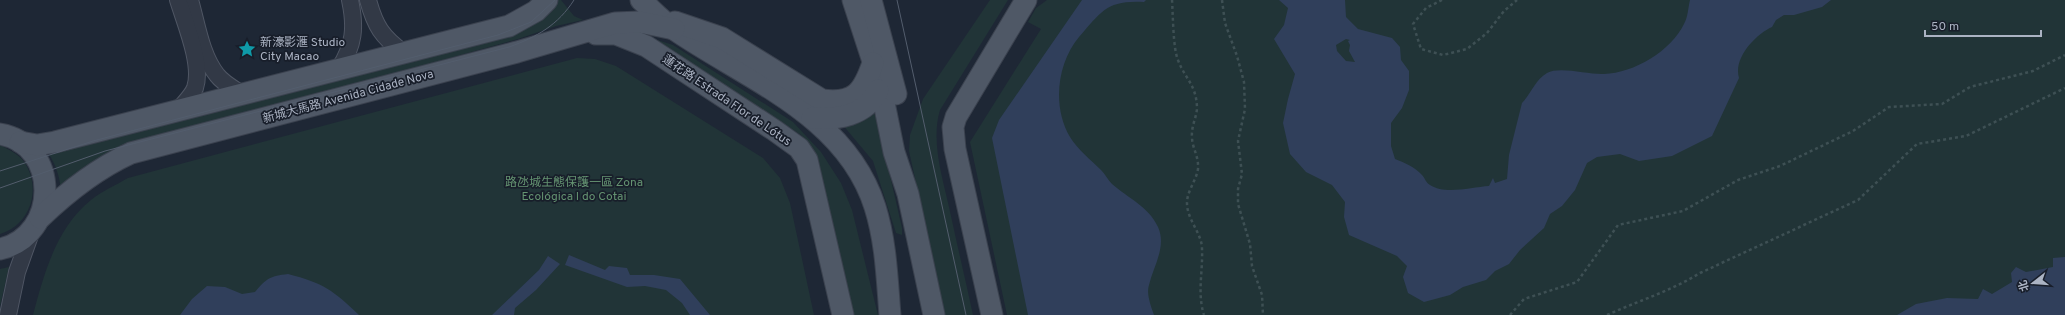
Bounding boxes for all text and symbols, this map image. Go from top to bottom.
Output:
scale bar [1925,12,2041,38]
text: 50 m [1931,19,1959,35]
place label: 新濠影滙 Studio City Macao [260,35,346,65]
place icon: 新濠影滙 Studio City Macao [237,39,257,59]
street label: 蓮花路 Estrada Flor de Lótus [659,52,794,150]
street label: 新城大馬路 Avenida Cidade Nova [261,66,435,127]
park label: 路氹城生態保護一區 Zona Ecológica I do Cotai [505,175,643,205]
north arrow [2013,263,2053,303]
text: 北 [2016,278,2033,293]

